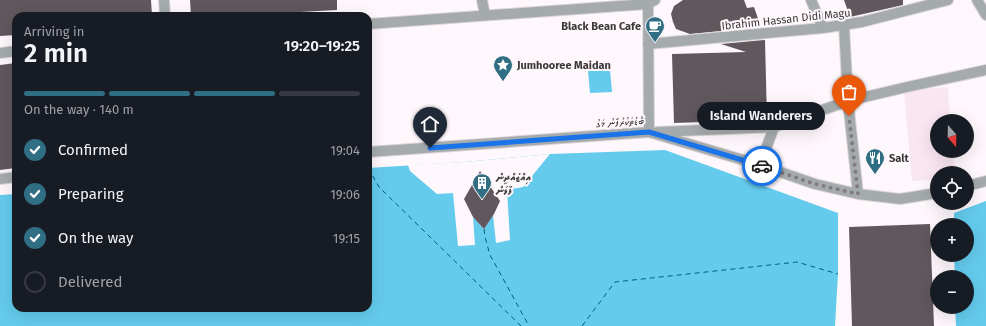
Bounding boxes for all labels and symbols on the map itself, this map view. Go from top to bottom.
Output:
street label: Ibrahim Hassan Didi Magu [721,6,851,33]
cafe icon: Black Bean Cafe [644,15,666,43]
place label: Black Bean Cafe [561,20,641,33]
place icon: Jumhooree Maidan [492,54,514,82]
place label: Jumhooree Maidan [516,59,611,72]
pin [832,75,866,116]
callout: Island Wanderers [697,102,825,130]
pin [413,107,447,148]
street label: ބޮޑުތަކުރުފާނު މަގު [595,114,645,131]
north arrow [930,114,974,158]
courier [742,146,782,186]
restaurant icon: Salt [864,147,886,175]
place label: Salt [889,152,909,165]
place label: އިއްޒުއްދީން ފާލަން [495,171,531,197]
building icon: އިއްޒުއްދީން ފާލަން [471,172,493,200]

